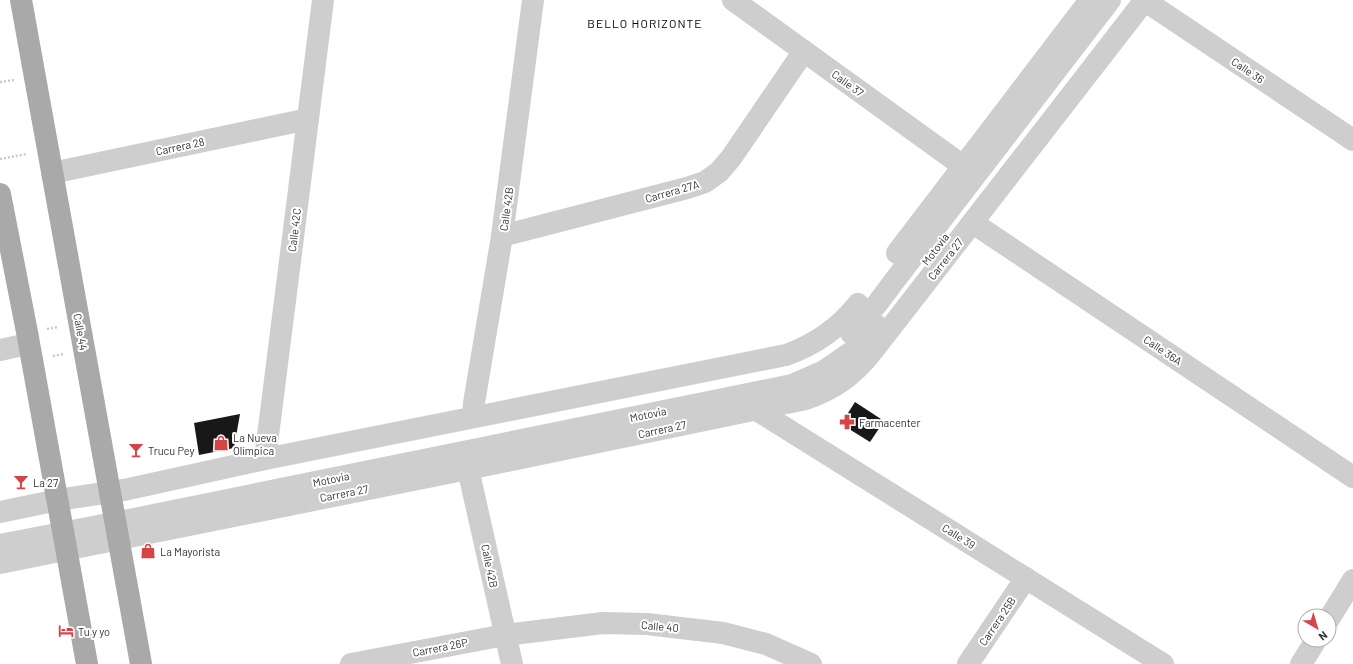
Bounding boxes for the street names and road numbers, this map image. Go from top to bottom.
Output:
street label: Calle 36 [1229,54,1267,86]
street label: Calle 37 [830,67,866,99]
street label: Carrera 28 [154,134,206,158]
street label: Carrera 27A [643,177,701,205]
street label: Calle 42B [496,186,516,232]
street label: Calle 42C [285,207,303,253]
street label: Motovia [919,230,951,268]
street label: Carrera 27 [925,236,965,282]
street label: Calle 44 [71,312,91,352]
street label: Calle 36A [1141,332,1185,368]
street label: Motovia [629,404,667,424]
street label: Carrera 27 [637,418,687,440]
street label: Motovia [312,469,350,489]
street label: Carrera 27 [319,482,369,504]
street label: Calle 39 [940,521,978,551]
street label: Calle 42B [479,543,501,589]
street label: Carrera 25B [976,594,1018,648]
street label: Calle 40 [641,618,679,634]
street label: Carrera 26P [411,635,469,659]

